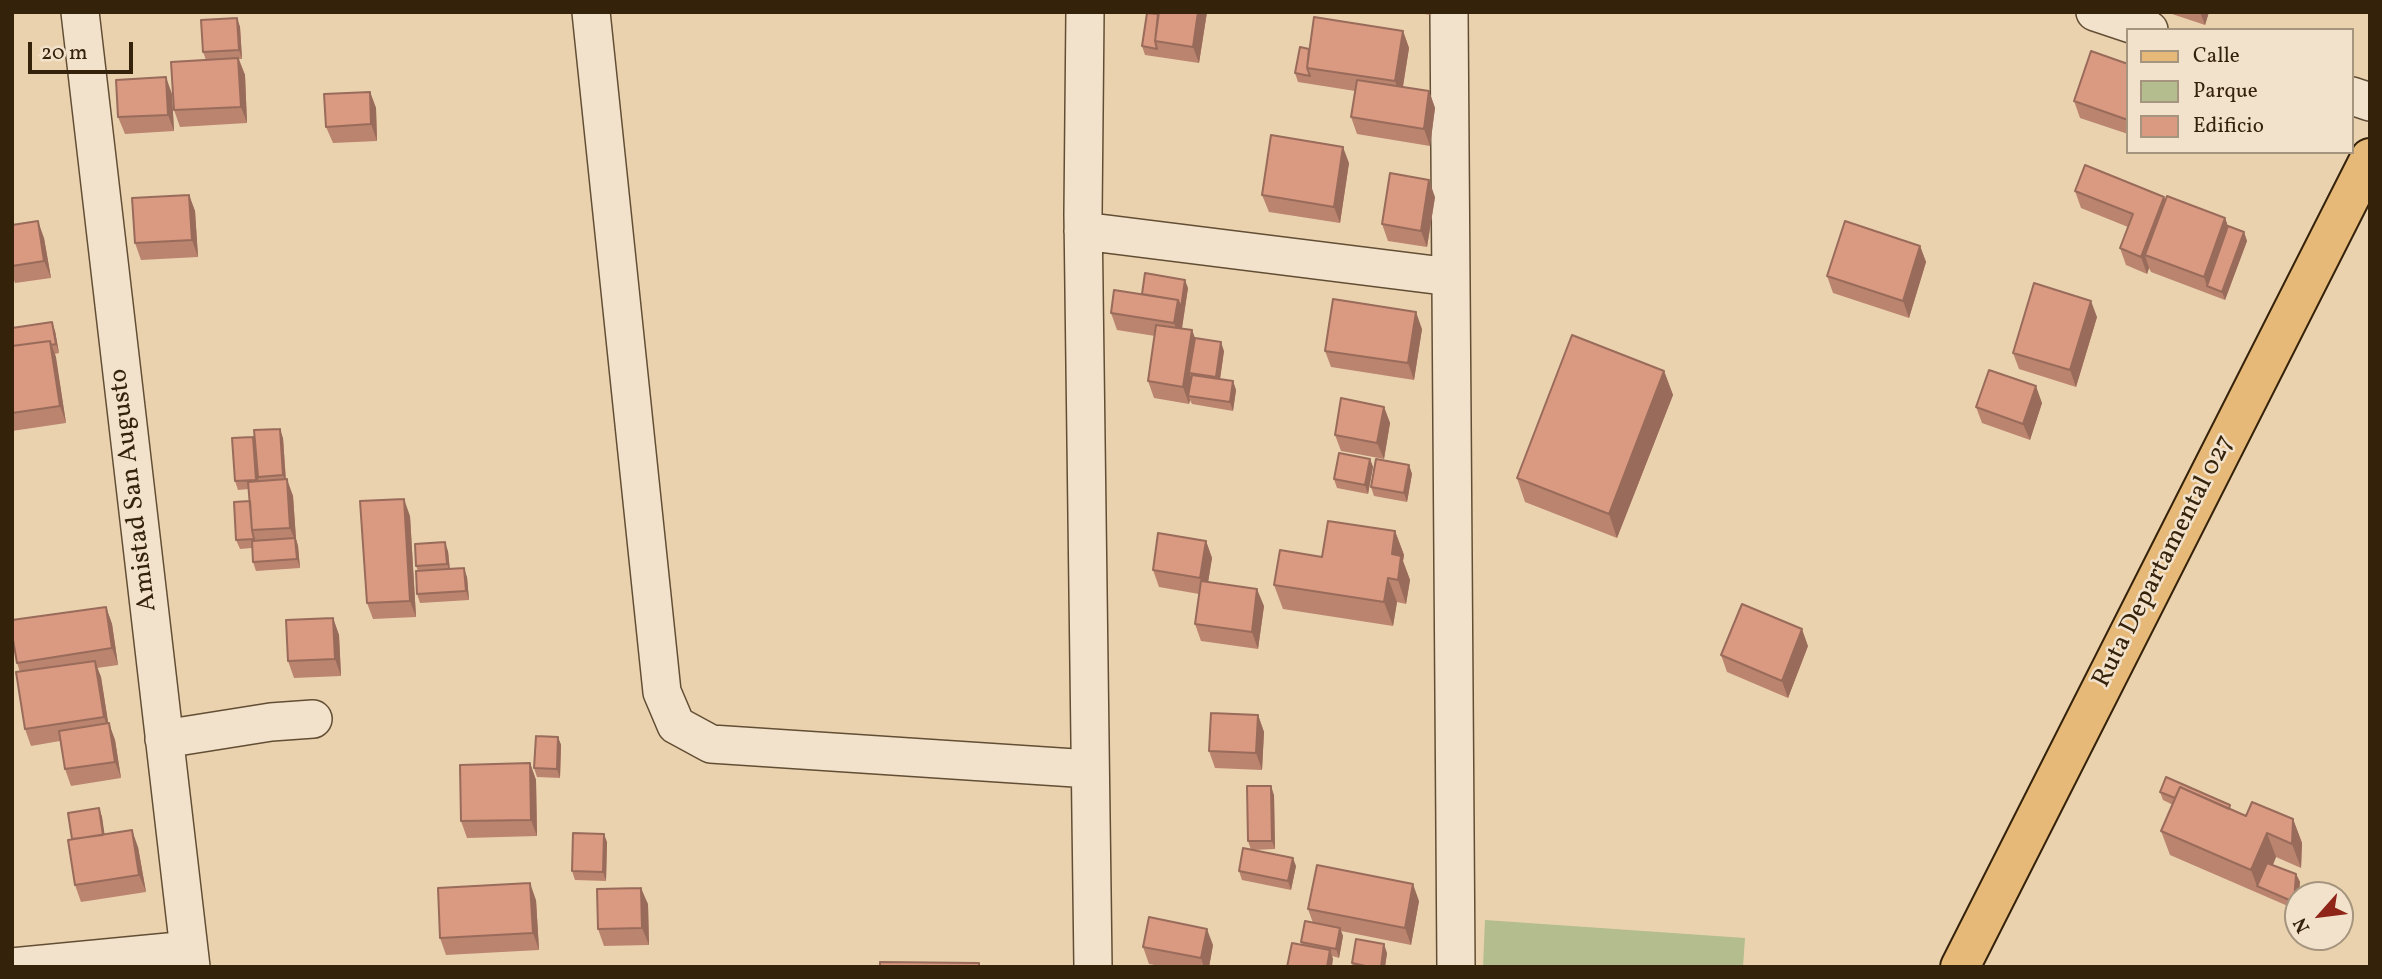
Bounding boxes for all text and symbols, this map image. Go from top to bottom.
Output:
scale bar [32,28,136,72]
legend [2126,28,2354,154]
text: 20 m [41,39,87,68]
text: Calle [2193,42,2240,71]
text: Parque [2193,77,2258,106]
text: Edificio [2193,112,2264,141]
street label: Amistad San Augusto [105,367,165,613]
street label: Ruta Departamental 027 [2088,430,2242,694]
north arrow [2284,881,2354,951]
text: N [2288,913,2317,937]

